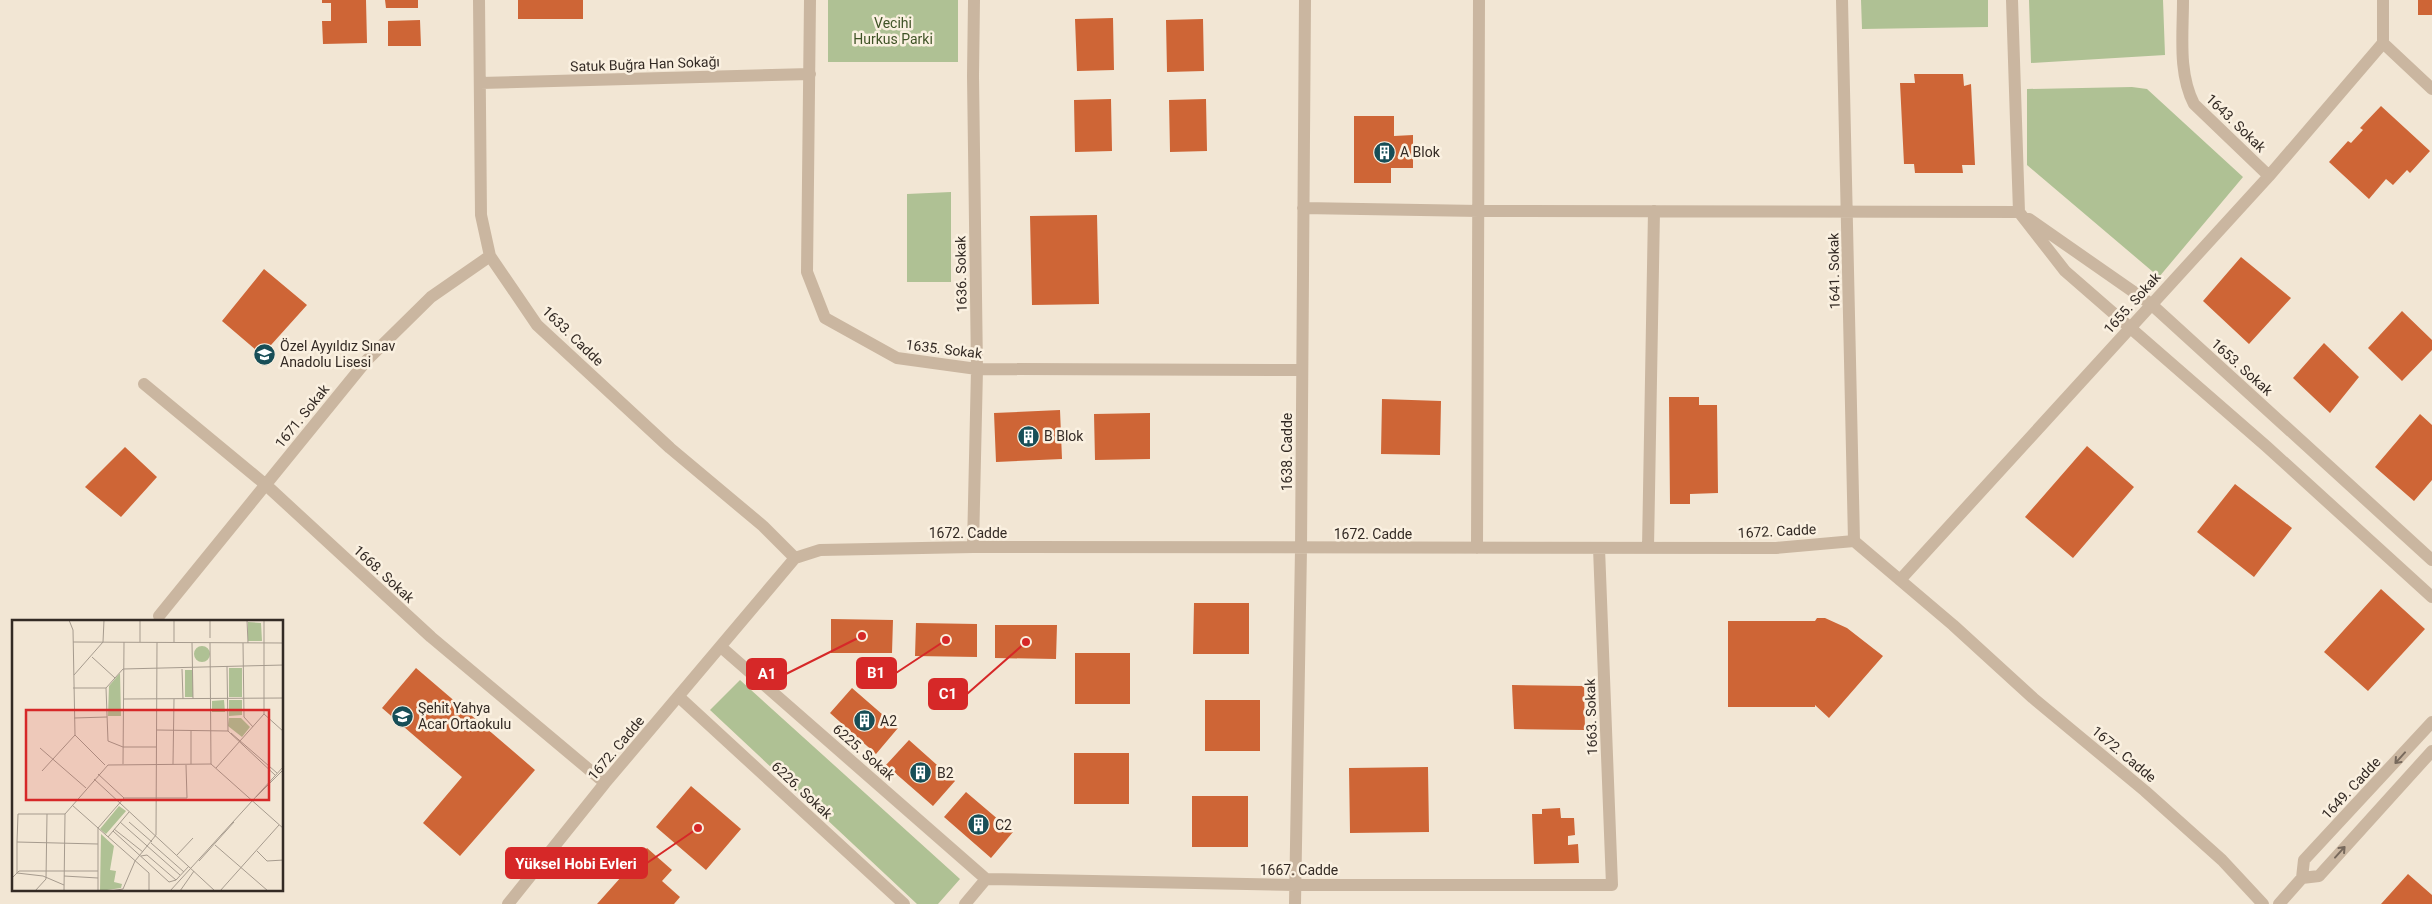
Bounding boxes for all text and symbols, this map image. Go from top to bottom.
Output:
park label: Vecihi Hurkus Parki [853,15,933,47]
street label: Satuk Buğra Han Sokağı [570,53,720,75]
street label: 1643. Sokak [2203,91,2270,156]
building icon: A Blok [1372,140,1396,164]
place label: A Blok [1400,144,1441,160]
street label: 1641. Sokak [1825,232,1843,310]
street label: 1636. Sokak [952,235,970,313]
street label: 1655. Sokak [2100,268,2164,337]
street label: 1633. Cadde [539,303,607,369]
street label: 1653. Sokak [2208,335,2277,399]
street label: 1635. Sokak [905,336,984,362]
place label: Özel Ayyıldız Sınav Anadolu Lisesi [280,338,395,370]
school or university icon: Özel Ayyıldız Sınav Anadolu Lisesi [252,342,276,366]
street label: 1671. Sokak [272,380,333,451]
street label: 1638. Cadde [1279,413,1295,491]
building icon: B Blok [1016,424,1040,448]
place label: B Blok [1044,428,1084,444]
street label: 1672. Cadde [1737,521,1817,541]
street label: 1672. Cadde [929,525,1007,541]
street label: 1672. Cadde [1334,526,1412,542]
street label: 1668. Sokak [350,542,418,607]
inset map [12,620,284,892]
callout: B1 [857,658,896,688]
callout: A1 [747,659,786,689]
text: B1 [867,664,885,682]
text: A1 [758,665,776,683]
street label: 1663. Sokak [1582,677,1600,756]
callout: C1 [929,679,967,709]
text: C1 [939,685,957,703]
place label: Şehit Yahya Acar Ortaokulu [418,700,511,732]
school or university icon: Şehit Yahya Acar Ortaokulu [390,704,414,728]
building icon: A2 [852,709,876,733]
street label: 1672. Cadde [585,713,647,783]
place label: A2 [880,713,897,729]
street label: 6225. Sokak [830,721,899,784]
street label: 1672. Cadde [2089,723,2159,785]
one-way arrow [2394,752,2405,765]
street label: 1649. Cadde [2318,754,2384,822]
street label: 6226. Sokak [768,758,836,823]
building icon: B2 [909,761,933,785]
place label: B2 [937,765,954,781]
building icon: C2 [967,813,991,837]
place label: C2 [995,817,1012,833]
one-way arrow [2335,846,2346,859]
callout: Yüksel Hobi Evleri [506,848,647,878]
text: Yüksel Hobi Evleri [515,855,637,873]
street label: 1667. Cadde [1260,862,1338,878]

